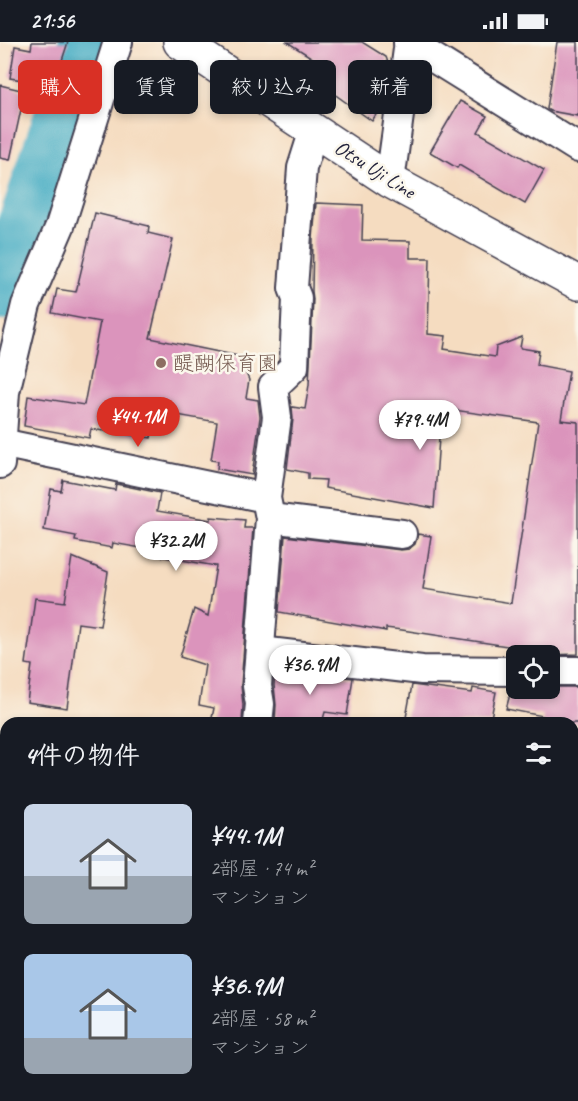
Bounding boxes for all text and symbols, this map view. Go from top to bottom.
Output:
text: 21:56 [30,7,74,35]
chip: 購入 [18,60,102,114]
chip: 賃貸 [114,60,198,114]
chip: 絞り込み [210,60,336,114]
chip: 新着 [348,60,432,114]
street label: Otsu Uji Line [330,134,422,205]
place label: 醍醐保育園 [173,350,278,376]
marker: 醍醐保育園 [154,356,168,370]
pin: ¥44.1M [89,397,187,448]
pin: ¥79.4M [371,400,469,451]
text: ¥44.1M [111,404,165,429]
text: ¥79.4M [393,407,447,432]
pin: ¥32.2M [127,521,225,572]
text: ¥32.2M [149,528,203,553]
pin: ¥36.9M [261,645,359,696]
map controls [506,645,560,699]
button: locate [506,645,560,699]
text: ¥36.9M [283,652,337,677]
icon: filters [522,737,555,770]
text: 4件の物件 [24,739,140,772]
text: ¥44.1M [210,819,281,852]
icon: home [72,828,144,900]
text: 2部屋 · 74 m² [210,856,313,881]
text: マンション [210,885,309,910]
text: ¥36.9M [210,969,281,1002]
icon: home [72,978,144,1050]
text: 2部屋 · 58 m² [210,1006,313,1031]
text: マンション [210,1035,309,1060]

